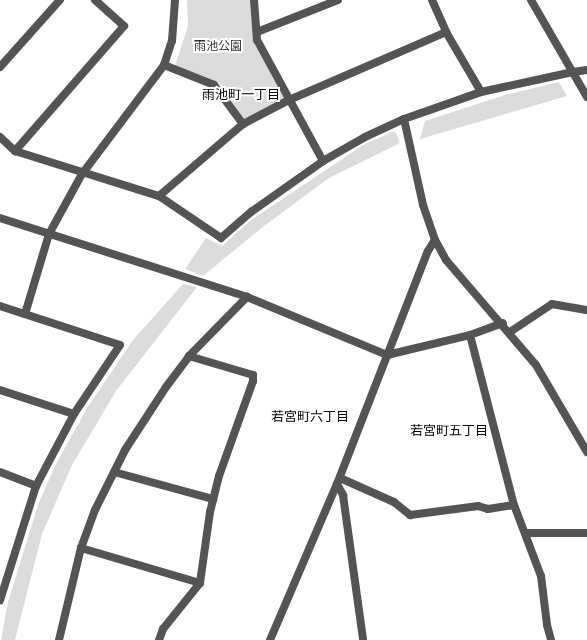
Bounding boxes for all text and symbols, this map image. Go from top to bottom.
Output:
park label: 雨池公園 [194,39,242,53]
district label: 雨池町一丁目 [202,86,280,102]
district label: 若宮町六丁目 [271,408,349,424]
district label: 若宮町五丁目 [410,422,488,438]

